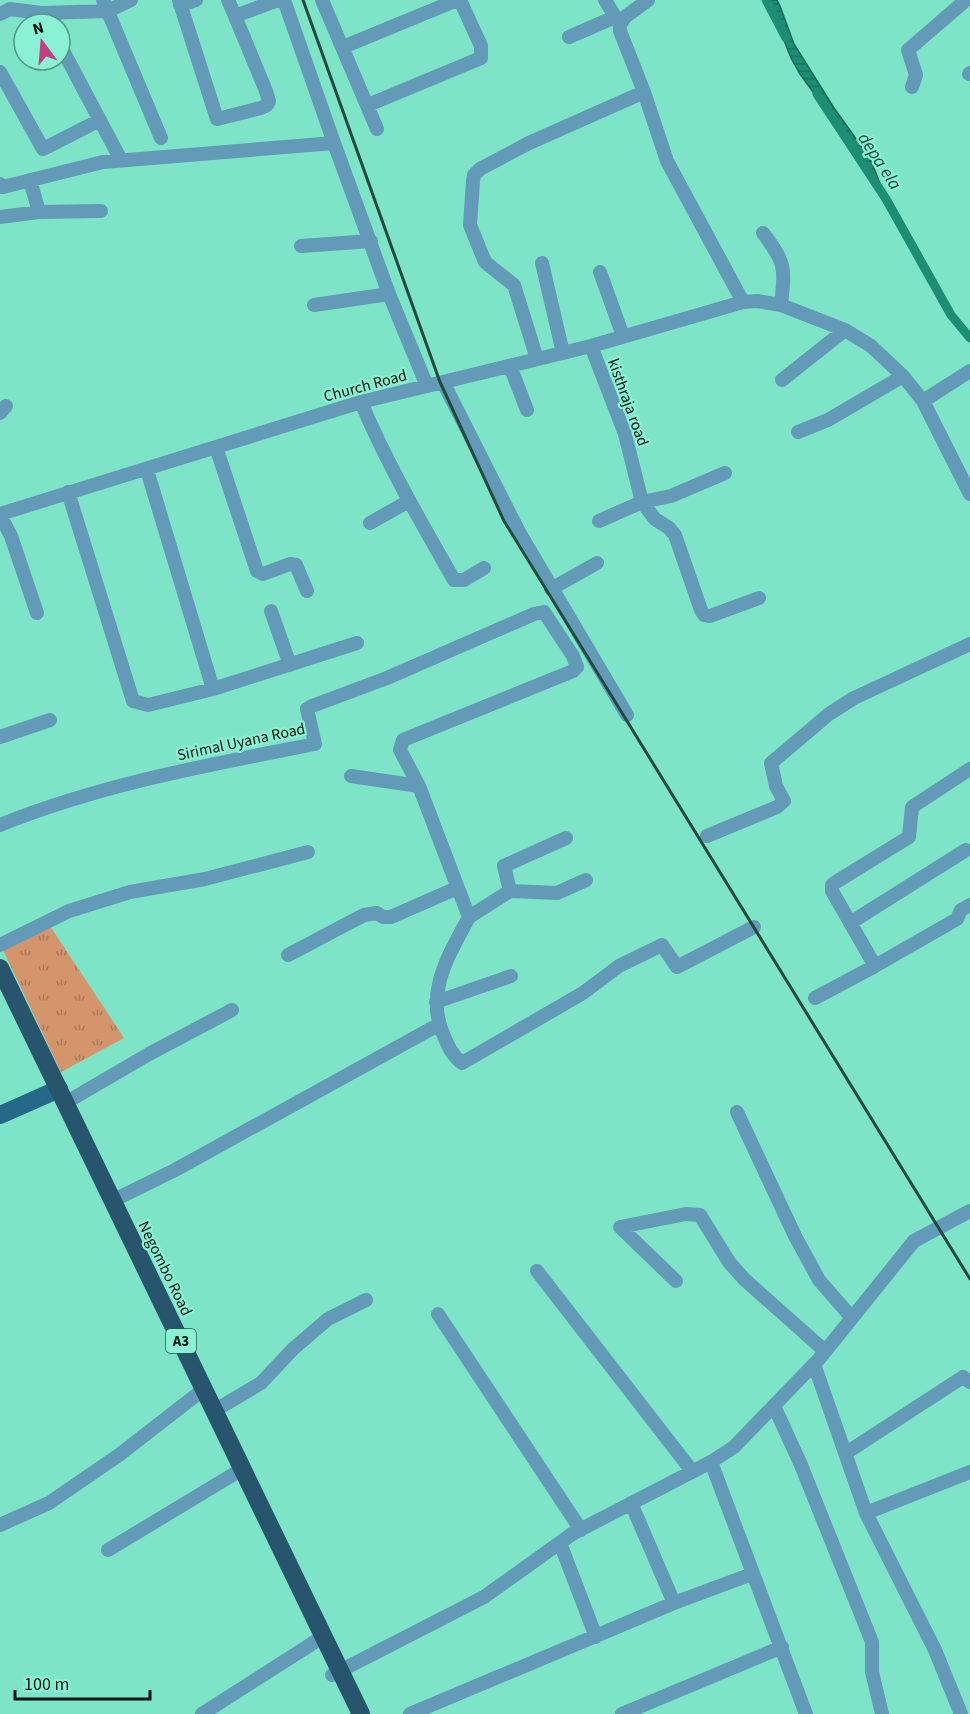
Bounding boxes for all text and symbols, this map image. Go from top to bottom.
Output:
north arrow [12,12,72,72]
text: N [30,17,46,41]
water label: depa ela [852,128,908,195]
street label: kisthraja road [602,356,654,449]
street label: Church Road [321,364,409,408]
street label: Sirimal Uyana Road [175,718,307,766]
street label: Negombo Road [133,1217,198,1320]
road number: A3 [166,1329,196,1353]
scale bar [15,1663,150,1701]
text: 100 m [24,1672,69,1697]

